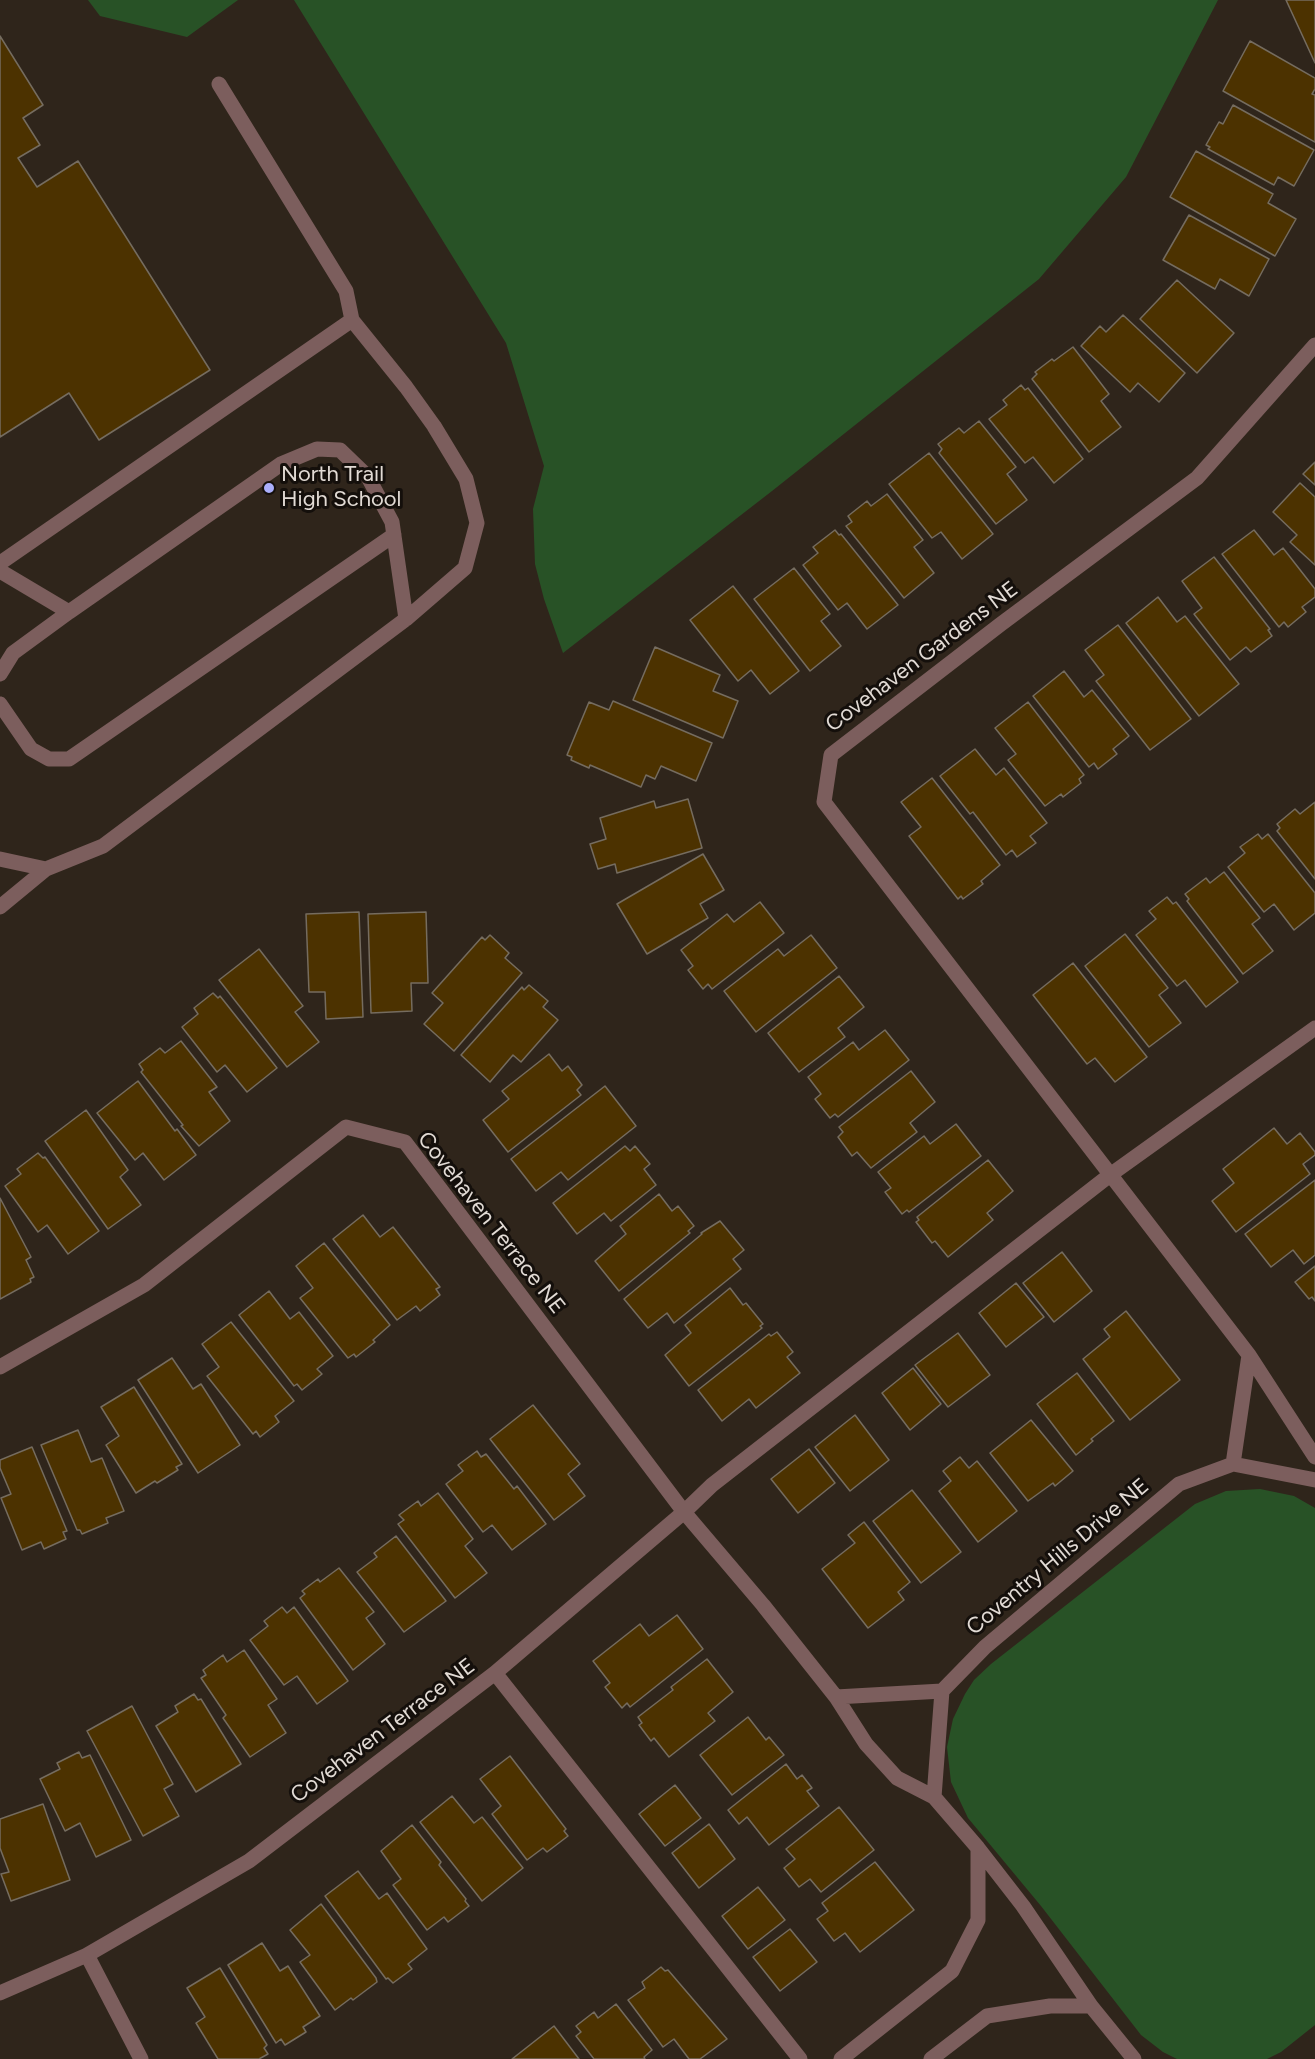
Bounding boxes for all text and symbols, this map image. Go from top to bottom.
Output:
place label: North Trail High School [281,462,401,514]
marker: North Trail High School [262,481,276,495]
street label: Covehaven Gardens NE [821,576,1023,738]
street label: Covehaven Terrace NE [412,1127,570,1319]
street label: Coventry Hills Drive NE [961,1473,1155,1641]
street label: Covehaven Terrace NE [286,1653,480,1809]

